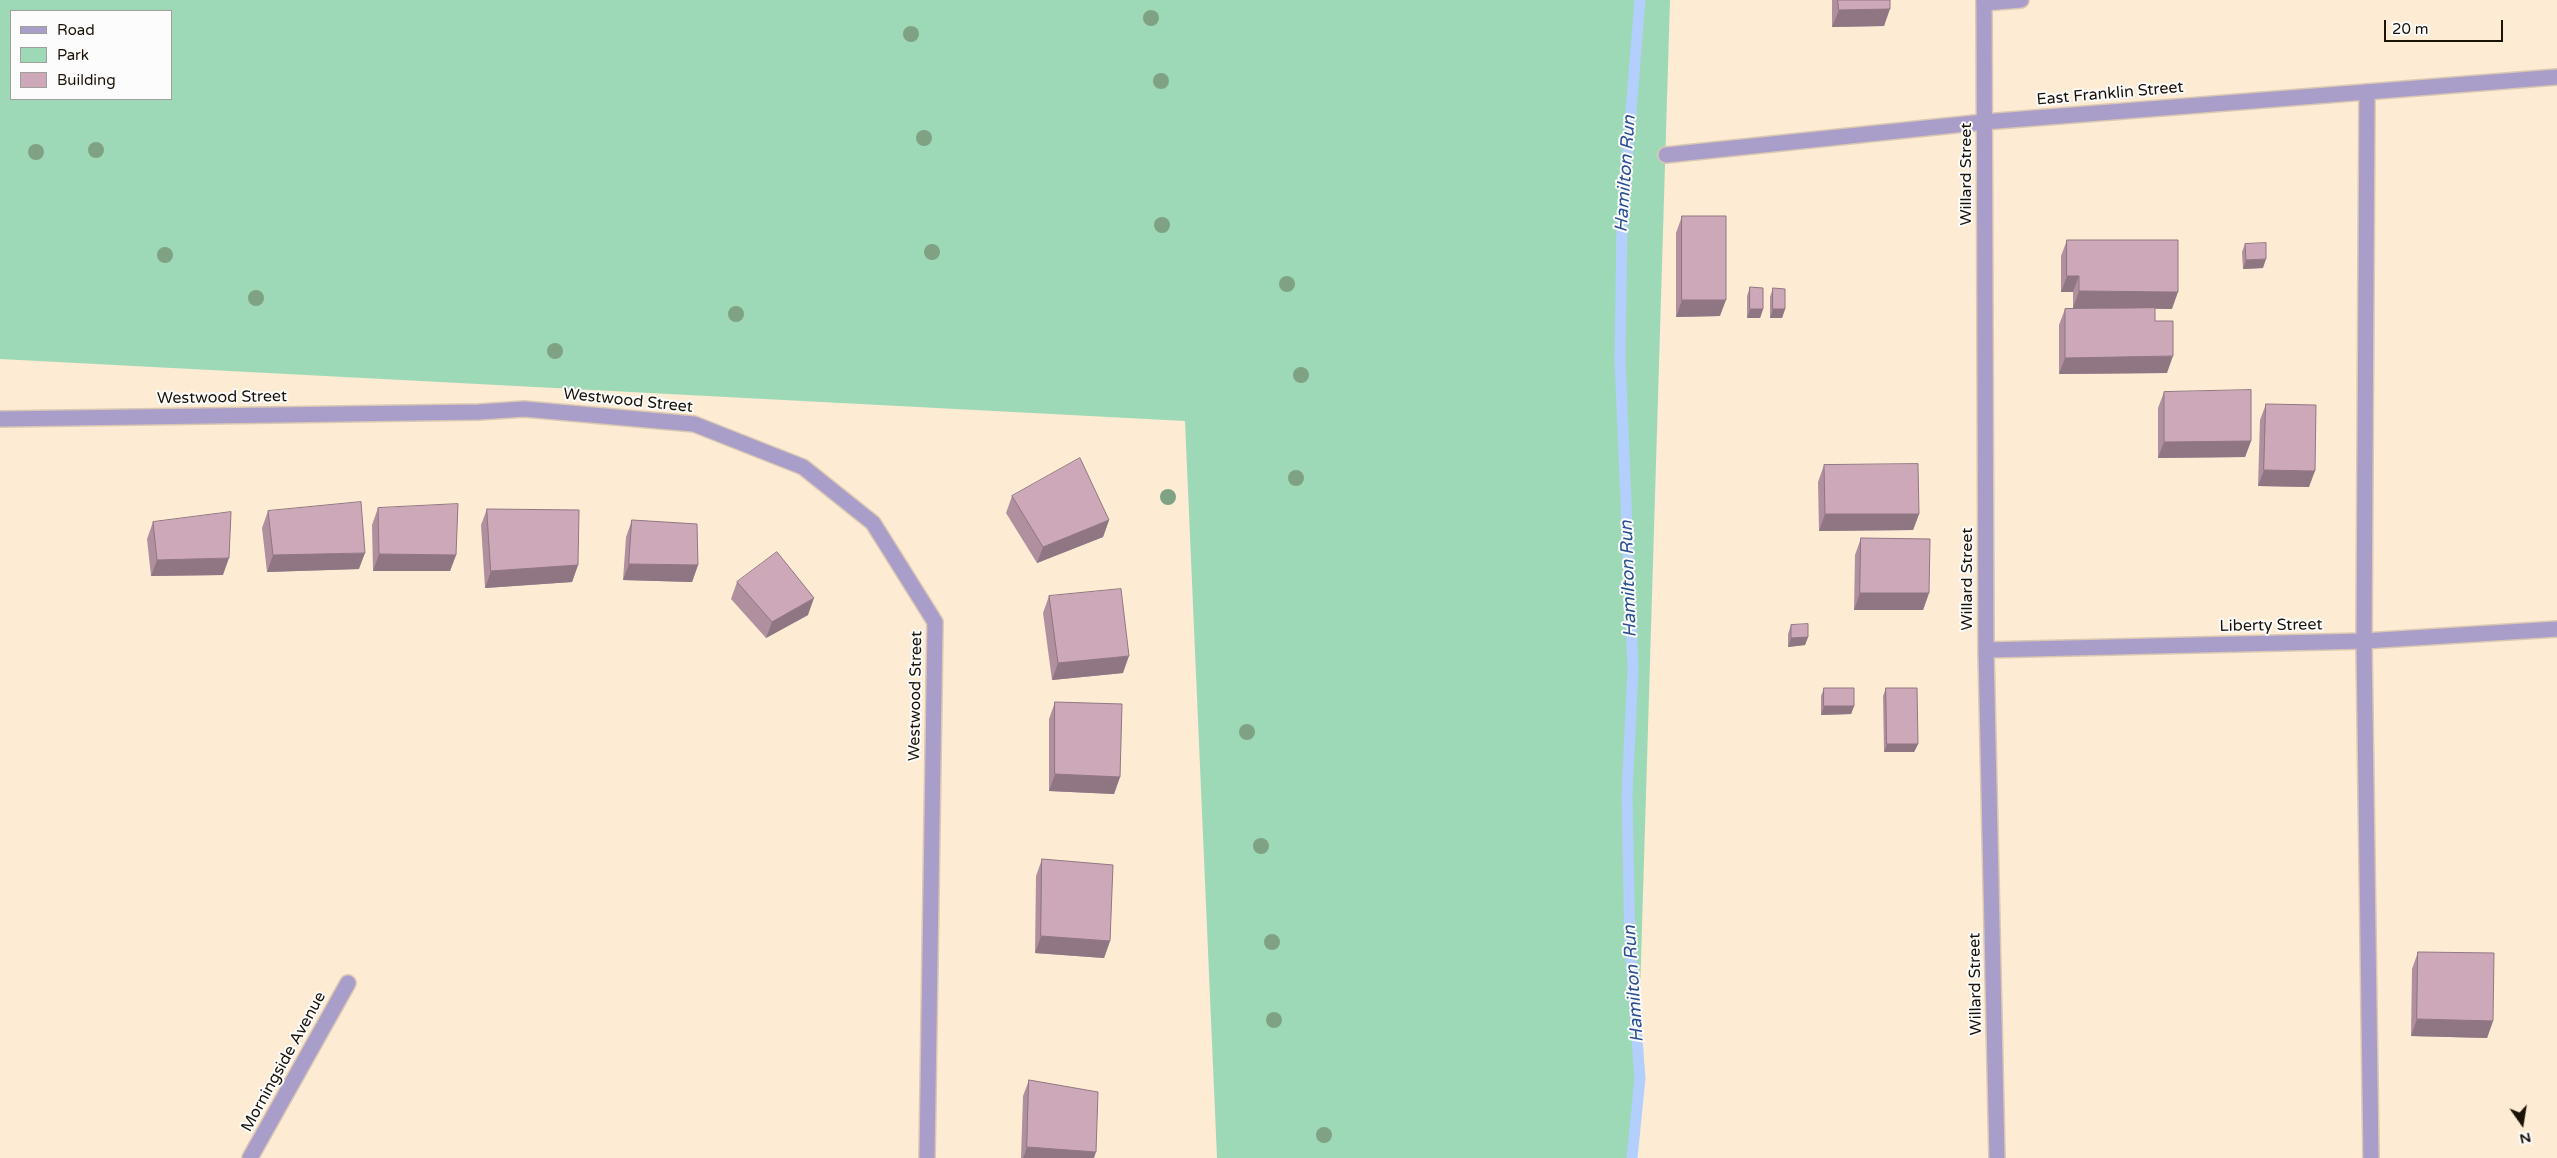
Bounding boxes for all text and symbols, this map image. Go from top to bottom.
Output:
legend [10,10,172,100]
scale bar [2387,10,2506,42]
text: 20 m [2392,20,2429,38]
text: Road [57,21,95,39]
text: Park [57,46,89,64]
text: Building [57,71,116,89]
street label: East Franklin Street [2036,78,2184,110]
water label: Hamilton Run [1611,115,1641,233]
street label: Willard Street [1957,123,1977,225]
street label: Westwood Street [562,385,694,417]
street label: Westwood Street [157,387,287,409]
water label: Hamilton Run [1616,520,1642,638]
street label: Willard Street [1958,528,1978,630]
street label: Liberty Street [2219,616,2323,636]
street label: Westwood Street [905,631,927,761]
water label: Hamilton Run [1619,925,1649,1043]
street label: Willard Street [1966,932,1986,1036]
street label: Morningside Avenue [238,989,330,1135]
north arrow [2497,1098,2547,1148]
text: N [2518,1129,2533,1148]

